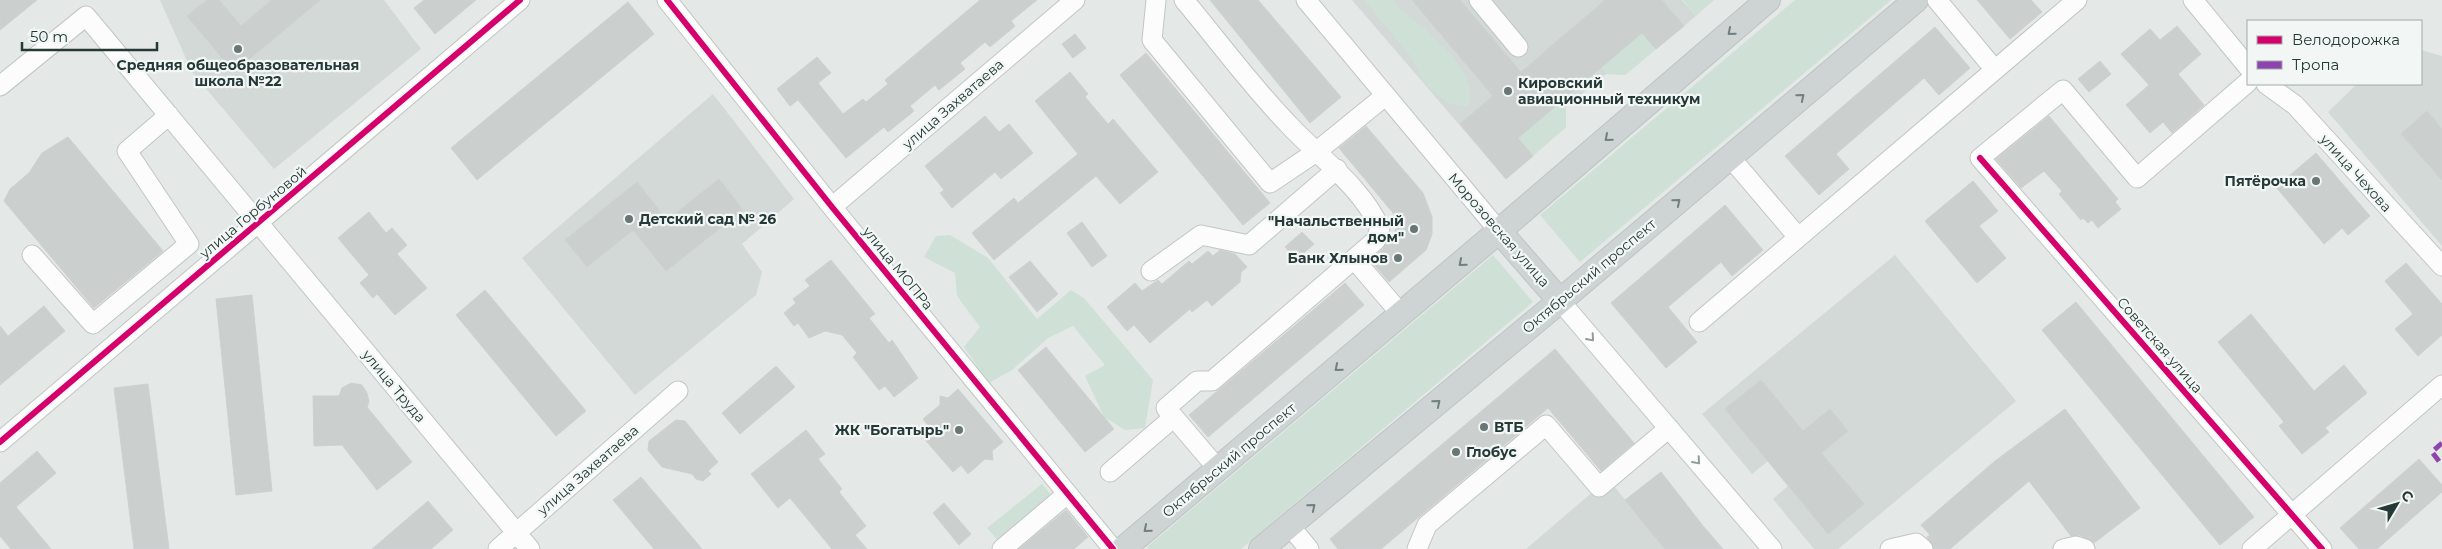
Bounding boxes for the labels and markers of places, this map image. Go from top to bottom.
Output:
marker: Средняя общеобразовательная школа №22 [232,43,244,55]
place label: Средняя общеобразовательная школа №22 [117,56,359,90]
place label: Кировский авиационный техникум [1518,74,1701,108]
marker: Кировский авиационный техникум [1502,85,1514,97]
place label: Пятёрочка [2225,172,2306,190]
marker: Пятёрочка [2310,175,2322,187]
place label: Детский сад № 26 [639,210,776,228]
place label: "Начальственный дом" [1268,212,1404,246]
marker: Детский сад № 26 [623,213,635,225]
marker: "Начальственный дом" [1408,223,1420,235]
place label: Банк Хлынов [1288,249,1388,267]
marker: Банк Хлынов [1392,252,1404,264]
place label: ВТБ [1494,418,1524,436]
place label: ЖК "Богатырь" [835,421,949,439]
marker: ВТБ [1478,421,1490,433]
marker: ЖК "Богатырь" [953,424,965,436]
place label: Глобус [1466,443,1517,461]
marker: Глобус [1450,446,1462,458]

